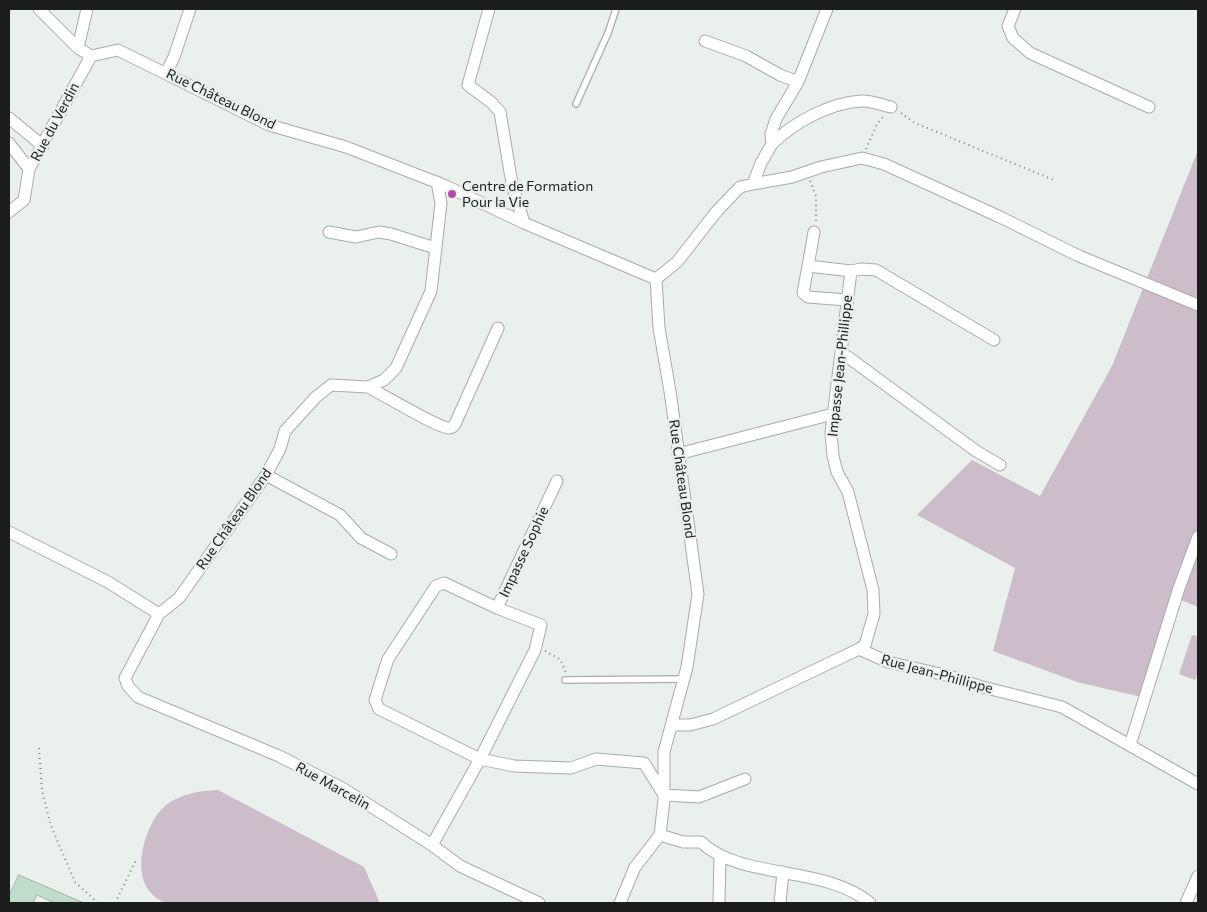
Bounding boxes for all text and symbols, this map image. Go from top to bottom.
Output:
street label: Rue Château Blond [163,65,279,133]
street label: Rue du Verdin [27,80,83,164]
place label: Centre de Formation Pour la Vie [462,178,593,210]
marker: Centre de Formation Pour la Vie [446,188,458,200]
street label: Impasse Jean-Phillippe [824,294,856,438]
street label: Rue Château Blond [665,418,699,540]
street label: Rue Château Blond [193,465,275,573]
street label: Impasse Sophie [496,504,552,600]
street label: Rue Jean-Phillippe [879,651,995,697]
street label: Rue Marcelin [293,759,373,813]

